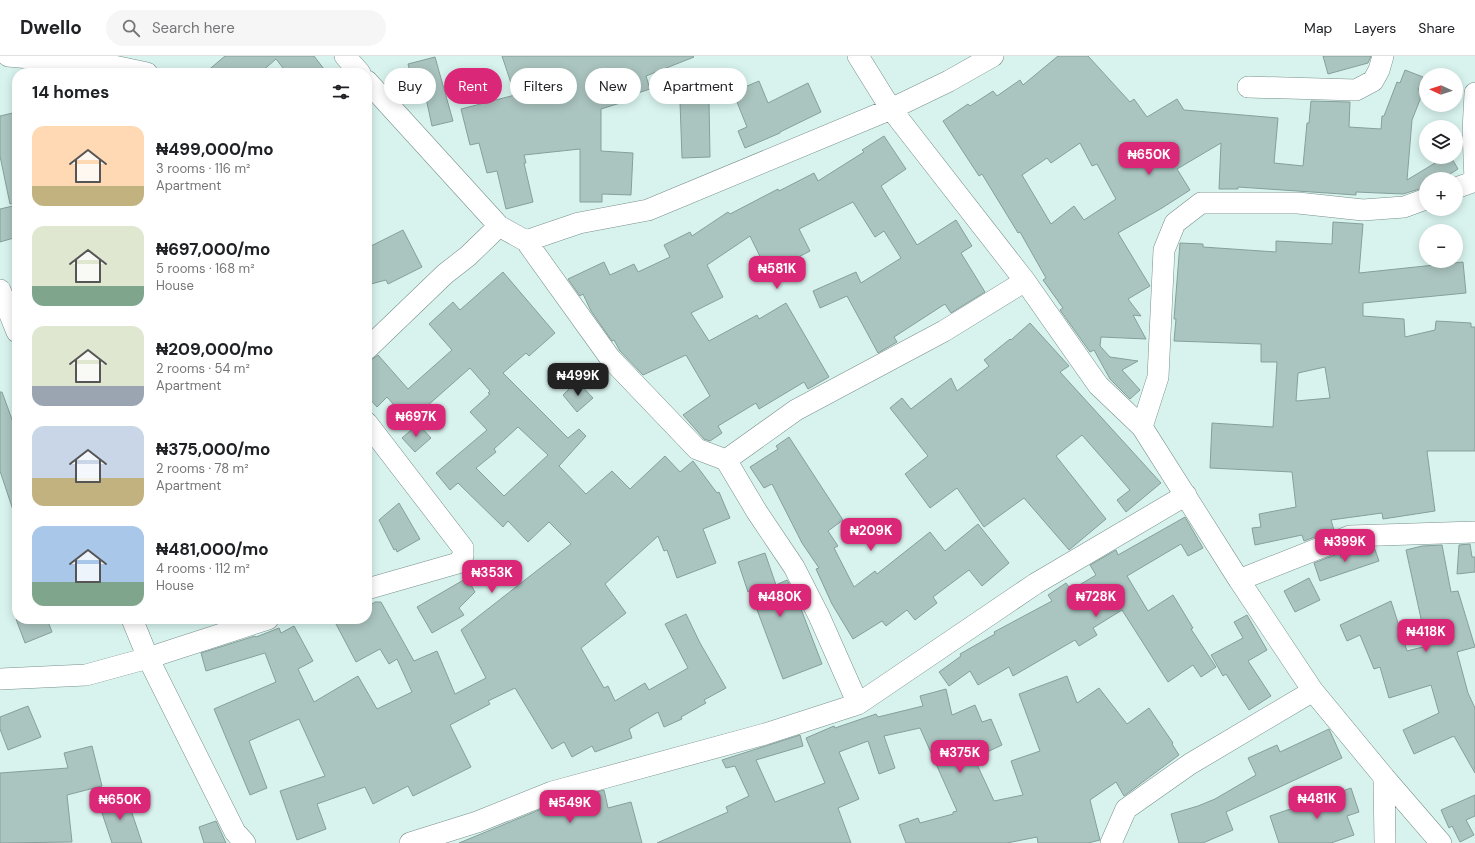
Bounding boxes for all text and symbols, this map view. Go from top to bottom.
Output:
search box [106,10,386,46]
text: Dwello [20,15,82,40]
icon: search [120,17,142,39]
text: Search here [152,18,235,38]
text: Map [1304,19,1332,37]
text: Layers [1354,19,1396,37]
text: Share [1418,19,1455,37]
chip: Buy [384,68,436,104]
chip: Rent [444,68,502,104]
chip: Filters [510,68,577,104]
chip: New [585,68,641,104]
chip: Apartment [649,68,747,104]
north arrow [1419,68,1463,112]
map controls [1419,68,1463,268]
text: 14 homes [32,81,109,103]
icon: filters [330,81,352,103]
button: layers [1419,120,1463,164]
text: ₦499,000/mo [156,138,274,160]
icon: home [64,142,112,190]
pin: ₦650K [1121,142,1177,176]
text: ₦650K [1127,146,1171,163]
text: 3 rooms · 116 m² [156,160,250,177]
button: + [1419,172,1463,216]
text: Apartment [156,177,221,194]
button: − [1419,224,1463,268]
text: ₦697,000/mo [156,238,270,260]
icon: home [64,242,112,290]
pin: ₦581K [749,256,805,290]
text: 5 rooms · 168 m² [156,260,254,277]
text: ₦581K [758,260,796,277]
text: House [156,277,194,294]
text: ₦209,000/mo [156,338,273,360]
icon: home [64,342,112,390]
text: 2 rooms · 54 m² [156,360,250,377]
pin: ₦499K [550,363,606,397]
text: ₦499K [557,367,599,384]
text: Apartment [156,377,221,394]
pin: ₦697K [388,404,444,438]
text: ₦697K [396,408,436,425]
text: ₦375,000/mo [156,438,270,460]
icon: home [64,442,112,490]
text: 2 rooms · 78 m² [156,460,248,477]
text: Apartment [156,477,221,494]
pin: ₦209K [843,518,899,552]
text: ₦209K [850,522,892,539]
pin: ₦399K [1317,529,1373,563]
text: ₦399K [1324,533,1366,550]
text: ₦481,000/mo [156,538,269,560]
icon: home [64,542,112,590]
text: 4 rooms · 112 m² [156,560,250,577]
pin: ₦353K [464,560,520,594]
text: ₦353K [471,564,513,581]
text: House [156,577,194,594]
pin: ₦480K [752,584,808,618]
pin: ₦728K [1068,584,1124,618]
text: ₦480K [758,588,802,605]
text: ₦728K [1076,588,1116,605]
pin: ₦418K [1398,619,1454,653]
text: ₦418K [1406,623,1446,640]
pin: ₦375K [932,740,988,774]
text: ₦375K [940,744,980,761]
pin: ₦481K [1289,786,1345,820]
pin: ₦650K [92,787,148,821]
pin: ₦549K [542,790,598,824]
text: ₦481K [1297,790,1337,807]
text: ₦650K [98,791,142,808]
text: ₦549K [549,794,591,811]

